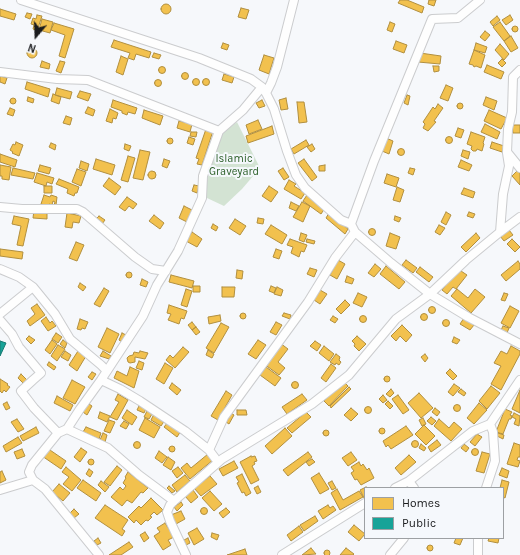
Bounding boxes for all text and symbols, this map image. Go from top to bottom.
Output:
north arrow [16,16,56,56]
text: N [26,40,38,55]
park label: Islamic Graveyard [209,152,259,178]
legend [364,487,504,539]
text: Homes [402,496,440,510]
text: Public [402,516,436,530]

